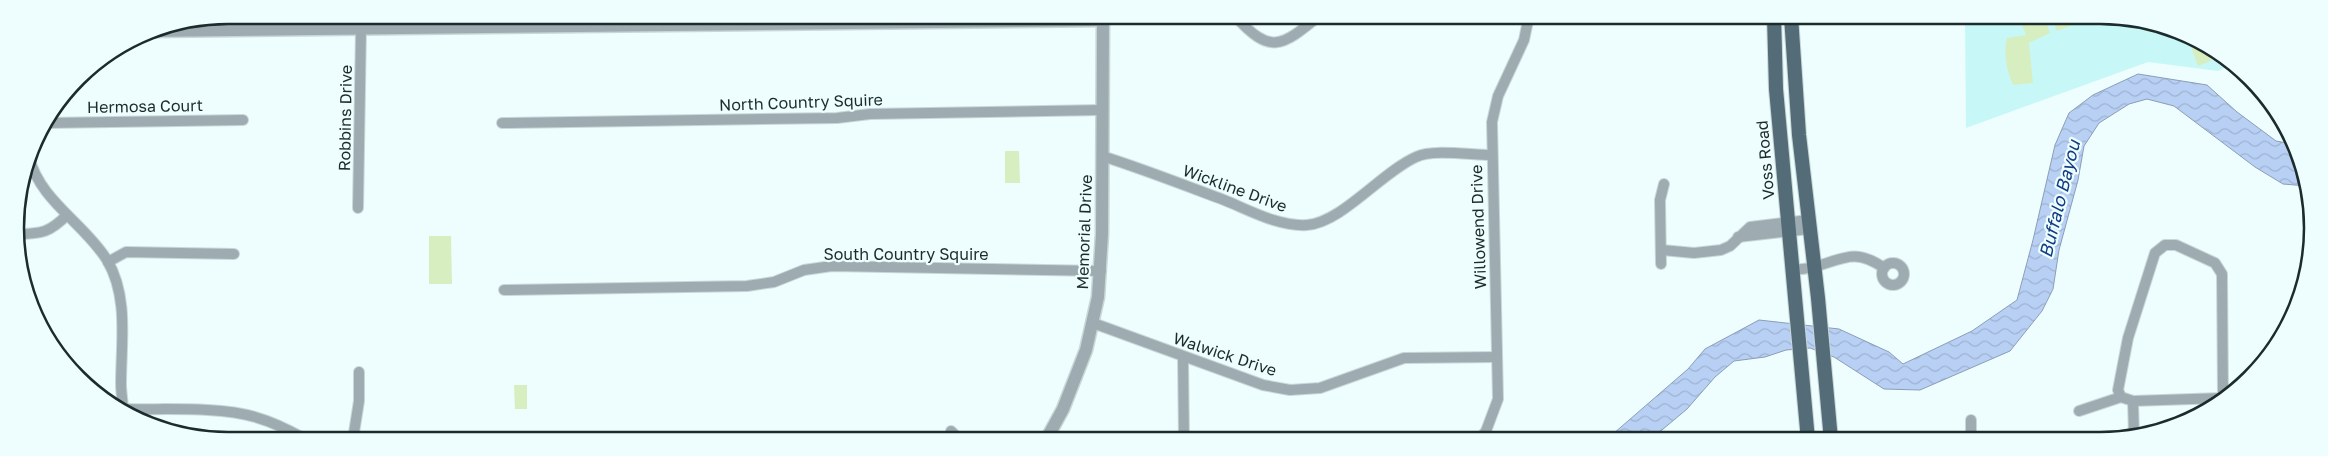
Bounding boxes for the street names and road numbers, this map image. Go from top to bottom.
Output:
street label: Robbins Drive [334,65,356,171]
street label: North Country Squire [719,89,883,115]
street label: Hermosa Court [87,95,203,117]
street label: Voss Road [1752,120,1778,200]
street label: Wickline Drive [1180,160,1290,216]
street label: Willowend Drive [1466,164,1490,290]
street label: Memorial Drive [1072,174,1096,290]
street label: South Country Squire [823,244,989,264]
street label: Walwick Drive [1171,328,1279,380]

